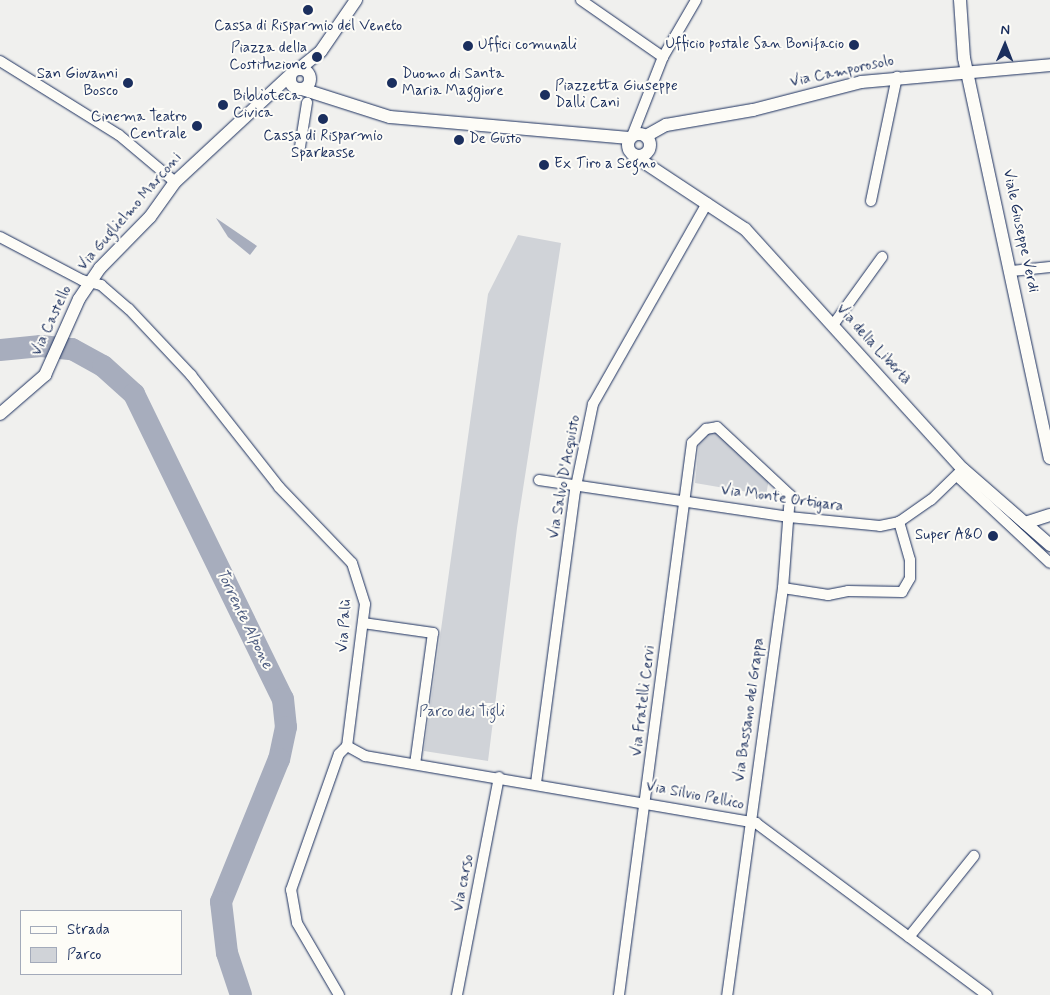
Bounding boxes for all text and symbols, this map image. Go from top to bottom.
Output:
marker: Cassa di Risparmio del Veneto [302,4,314,16]
place label: Cassa di Risparmio del Veneto [214,18,402,36]
north arrow [980,20,1030,70]
text: N [1000,21,1010,39]
place label: Ufficio postale San Bonifacio [669,36,844,54]
place label: Uffici comunali [478,37,576,55]
place label: Piazza della Costituzione [229,39,307,74]
marker: Ufficio postale San Bonifacio [848,39,860,51]
marker: Uffici comunali [462,40,474,52]
marker: Piazza della Costituzione [311,51,323,63]
street label: Via Camporosolo [789,52,895,92]
place label: San Giovanni Bosco [37,65,118,100]
place label: Duomo di Santa Maria Maggiore [402,65,504,100]
marker: San Giovanni Bosco [122,77,134,89]
marker: Duomo di Santa Maria Maggiore [386,77,398,89]
place label: Piazzetta Giuseppe Dalli Cani [555,77,675,112]
place label: Biblioteca Civica [233,87,300,122]
marker: Piazzetta Giuseppe Dalli Cani [539,89,551,101]
marker: Biblioteca Civica [217,99,229,111]
place label: Cinema Teatro Centrale [91,108,187,143]
marker: Cassa di Risparmio Sparkasse [317,113,329,125]
marker: Cinema Teatro Centrale [191,120,203,132]
place label: Cassa di Risparmio Sparkasse [264,127,382,162]
place label: De Gusto [469,131,523,149]
marker: De Gusto [453,134,465,146]
street label: Via Guglielmo Marconi [76,152,184,272]
place label: Ex Tiro a Segno [554,156,654,174]
marker: Ex Tiro a Segno [538,159,550,171]
street label: Viale Giuseppe Verdi [998,168,1042,294]
street label: Via Castello [28,284,76,358]
street label: Via della Libertà [832,301,914,389]
street label: Via Salvo D'Acquisto [545,415,585,539]
street label: Via Monte Ortigara [719,481,845,517]
place label: Super A&O [915,527,983,545]
marker: Super A&O [987,530,999,542]
water label: Torrente Alpone [211,566,277,672]
street label: Via Palù [334,600,356,652]
street label: Via Bassano del Grappa [731,638,769,782]
street label: Via Fratelli Cervi [628,645,660,757]
park label: Parco dei Tigli [419,704,505,722]
street label: Via Silvio Pellico [645,778,745,814]
street label: Via carso [450,854,478,912]
legend [20,910,182,975]
text: Strada [67,920,110,940]
text: Parco [67,945,101,965]

